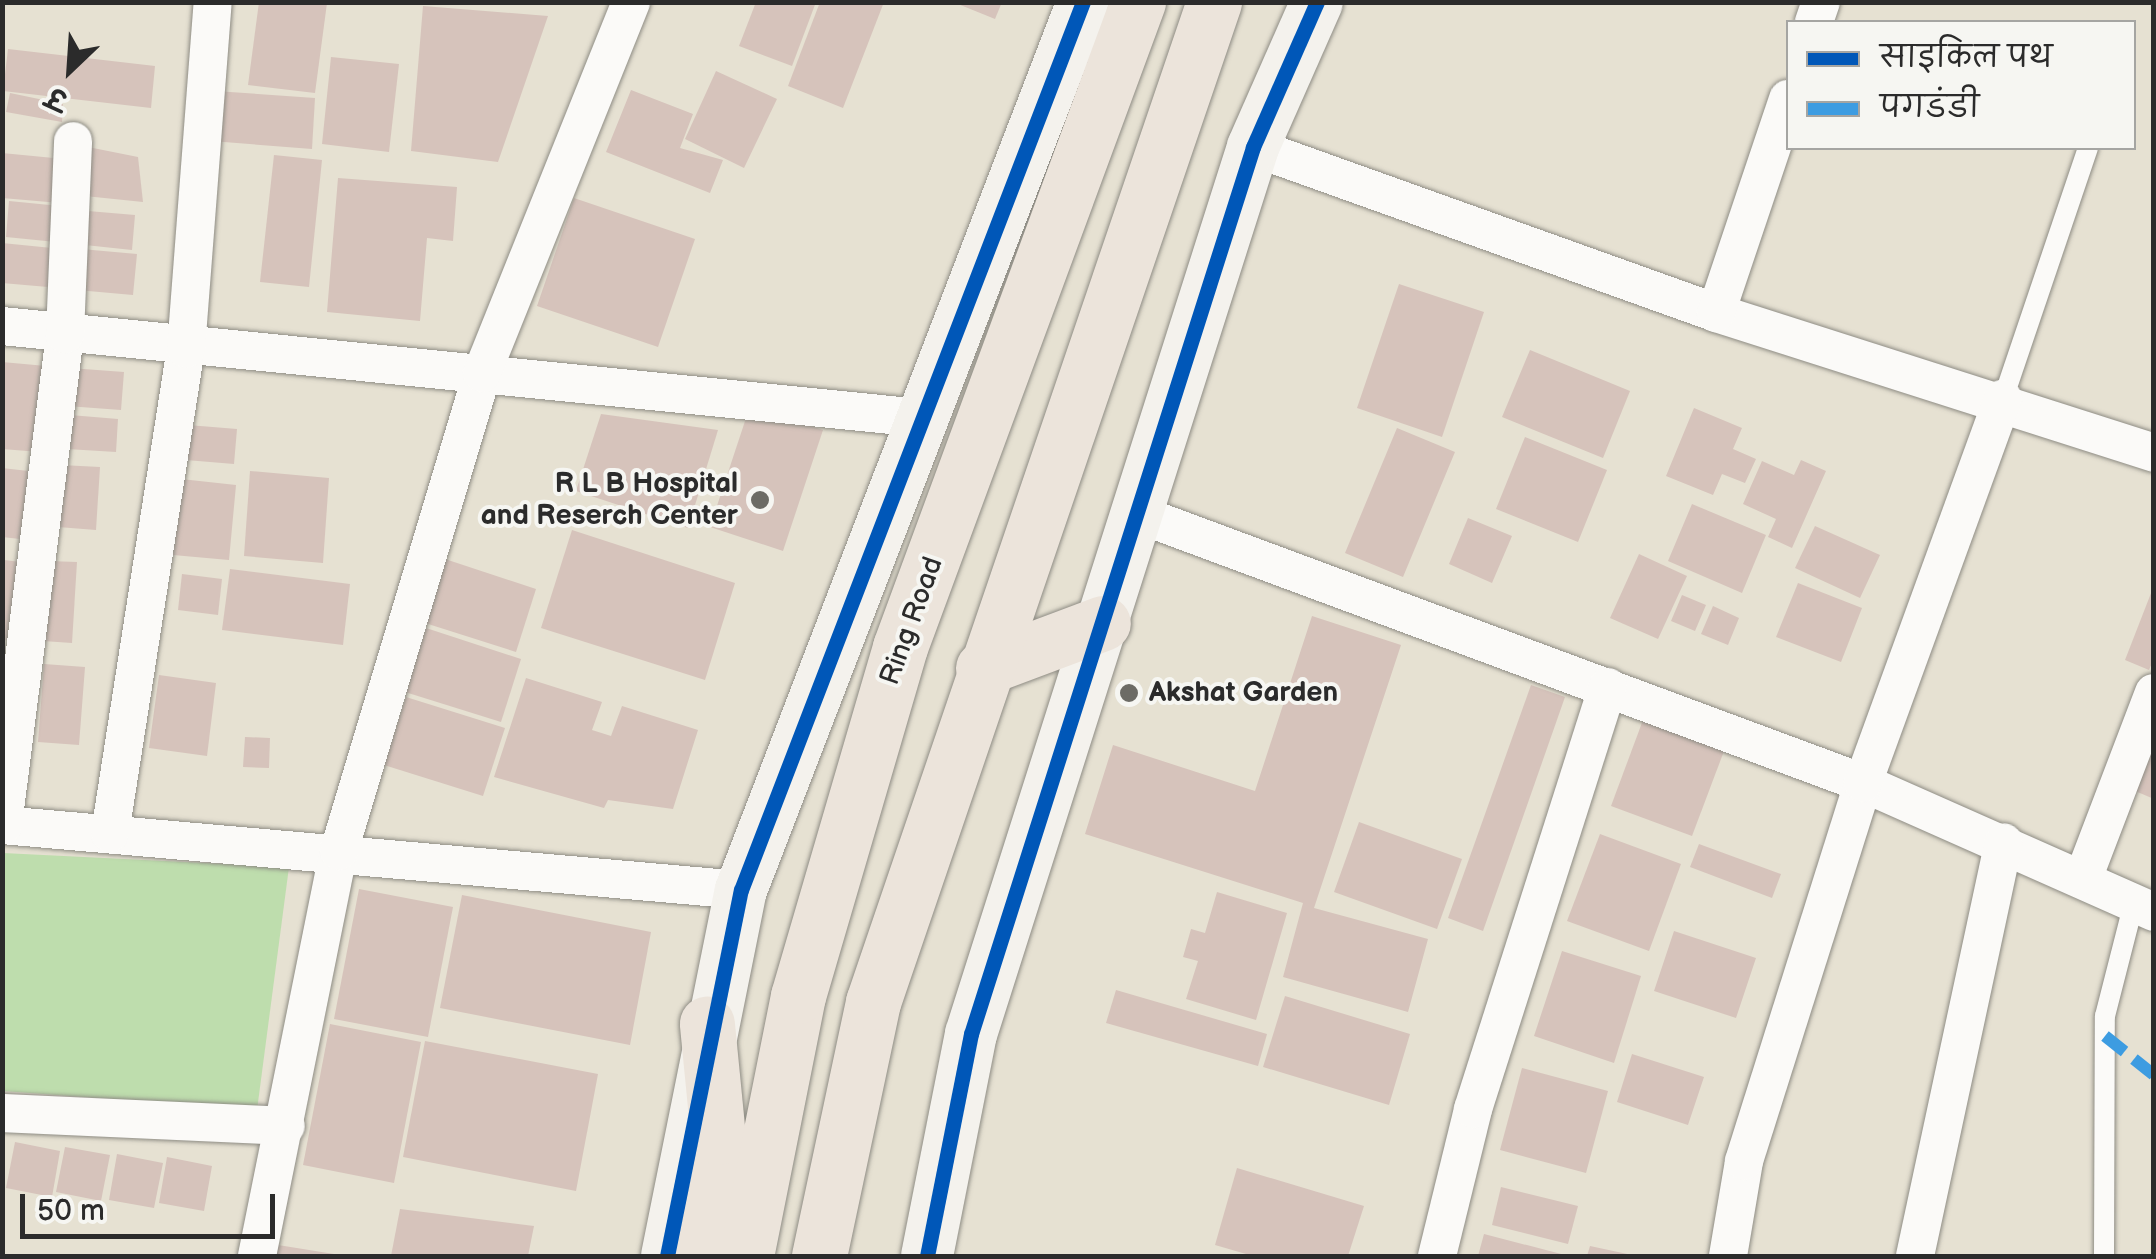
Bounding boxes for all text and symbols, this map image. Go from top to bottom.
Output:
north arrow [20,20,120,120]
legend [1786,20,2136,150]
text: साइकिल पथ [1880,40,2053,76]
text: उ [42,79,73,117]
text: पगडंडी [1880,90,1979,126]
place label: R L B Hospital and Reserch Center [481,467,738,533]
marker: R L B Hospital and Reserch Center [747,487,773,513]
street label: Ring Road [873,552,951,690]
place label: Akshat Garden [1149,676,1338,710]
marker: Akshat Garden [1118,682,1140,704]
scale bar [25,1174,280,1236]
text: 50 m [37,1193,105,1229]

